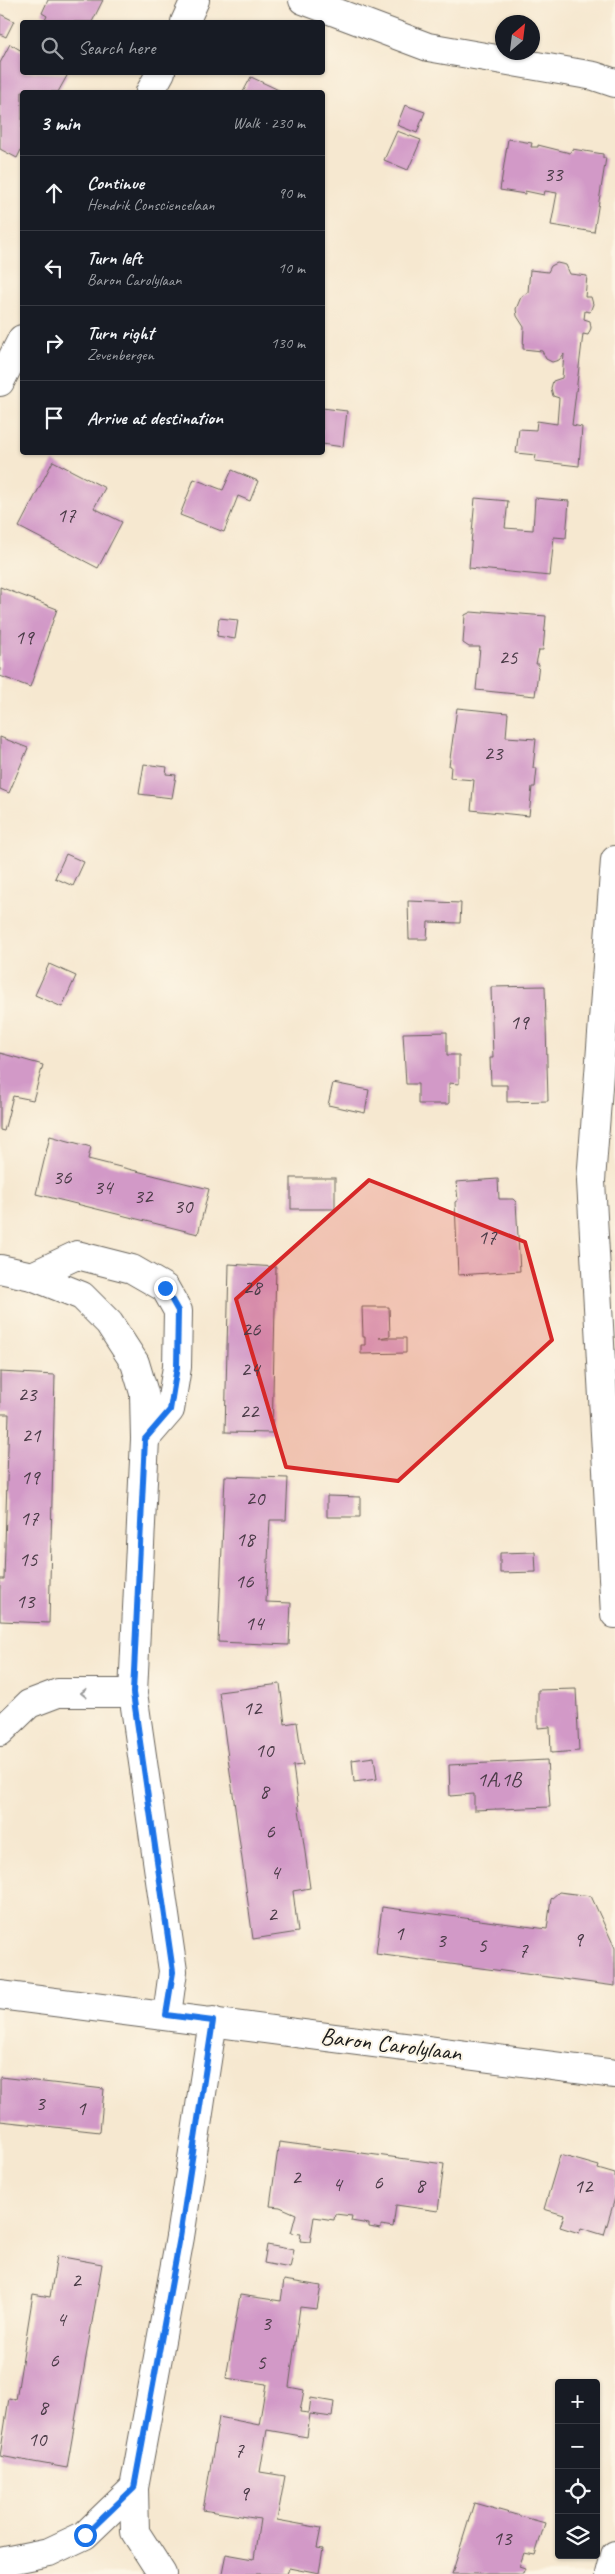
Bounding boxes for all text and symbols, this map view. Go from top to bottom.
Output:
north arrow [495,15,540,60]
search box [20,20,325,75]
icon: search [38,34,66,62]
text: Search here [78,36,155,60]
text: 3 min [40,110,80,136]
text: Walk · 230 m [233,113,305,133]
house number: 33 [544,161,564,187]
text: Continue [87,171,144,195]
icon: ahead [40,179,68,207]
text: 90 m [278,183,305,203]
text: Hendrik Consciencelaan [87,195,215,215]
text: Turn left [87,246,142,270]
icon: left [40,254,68,282]
text: 10 m [278,258,305,278]
text: Baron Carolylaan [87,270,182,290]
text: Turn right [87,321,154,345]
icon: right [40,329,68,357]
text: 130 m [271,333,305,353]
text: Zevenbergen [87,345,154,365]
icon: arrive [40,404,68,432]
text: Arrive at destination [87,406,223,430]
house number: 17 [57,502,77,528]
house number: 19 [15,624,35,650]
house number: 25 [499,644,519,670]
house number: 23 [484,740,504,766]
house number: 19 [510,1009,530,1035]
house number: 36 [53,1164,72,1190]
house number: 34 [94,1174,115,1200]
house number: 32 [134,1183,154,1209]
house number: 30 [174,1193,194,1219]
house number: 17 [478,1224,498,1250]
house number: 28 [243,1274,264,1300]
route end [154,1277,177,1300]
house number: 26 [242,1316,261,1342]
house number: 24 [241,1356,262,1382]
house number: 23 [18,1381,38,1407]
house number: 22 [240,1398,260,1424]
house number: 21 [22,1422,42,1448]
house number: 19 [21,1464,41,1490]
house number: 20 [246,1485,266,1511]
house number: 17 [20,1505,40,1531]
house number: 18 [236,1526,257,1552]
house number: 15 [19,1546,39,1572]
house number: 16 [235,1568,254,1594]
house number: 13 [16,1588,36,1614]
house number: 14 [245,1610,266,1636]
one-way arrow [80,1688,88,1698]
house number: 12 [243,1695,263,1721]
house number: 10 [255,1737,275,1763]
house number: 1A,1B [477,1766,523,1792]
house number: 8 [259,1778,271,1804]
house number: 6 [265,1818,275,1844]
house number: 4 [270,1859,282,1885]
house number: 2 [267,1901,278,1927]
house number: 1 [394,1920,405,1946]
house number: 9 [573,1926,584,1952]
house number: 3 [436,1927,447,1953]
house number: 5 [477,1932,488,1958]
house number: 7 [518,1937,529,1963]
street label: Baron Carolylaan [319,2020,464,2068]
house number: 3 [35,2090,46,2116]
house number: 1 [76,2095,87,2121]
house number: 2 [291,2164,302,2190]
house number: 6 [373,2169,383,2195]
house number: 4 [332,2171,344,2197]
house number: 8 [415,2172,427,2198]
house number: 12 [574,2173,594,2199]
house number: 2 [71,2267,82,2293]
house number: 4 [56,2306,68,2332]
house number: 3 [261,2310,272,2336]
house number: 6 [49,2347,59,2373]
house number: 5 [256,2349,267,2375]
map controls [555,2379,600,2559]
button: + [555,2379,600,2424]
house number: 8 [38,2394,50,2420]
button: − [555,2424,600,2469]
house number: 10 [28,2426,48,2452]
house number: 7 [234,2437,245,2463]
button: locate [555,2469,600,2514]
house number: 9 [239,2480,250,2506]
button: layers [555,2514,600,2559]
route start [74,2524,97,2547]
house number: 13 [493,2525,513,2551]

